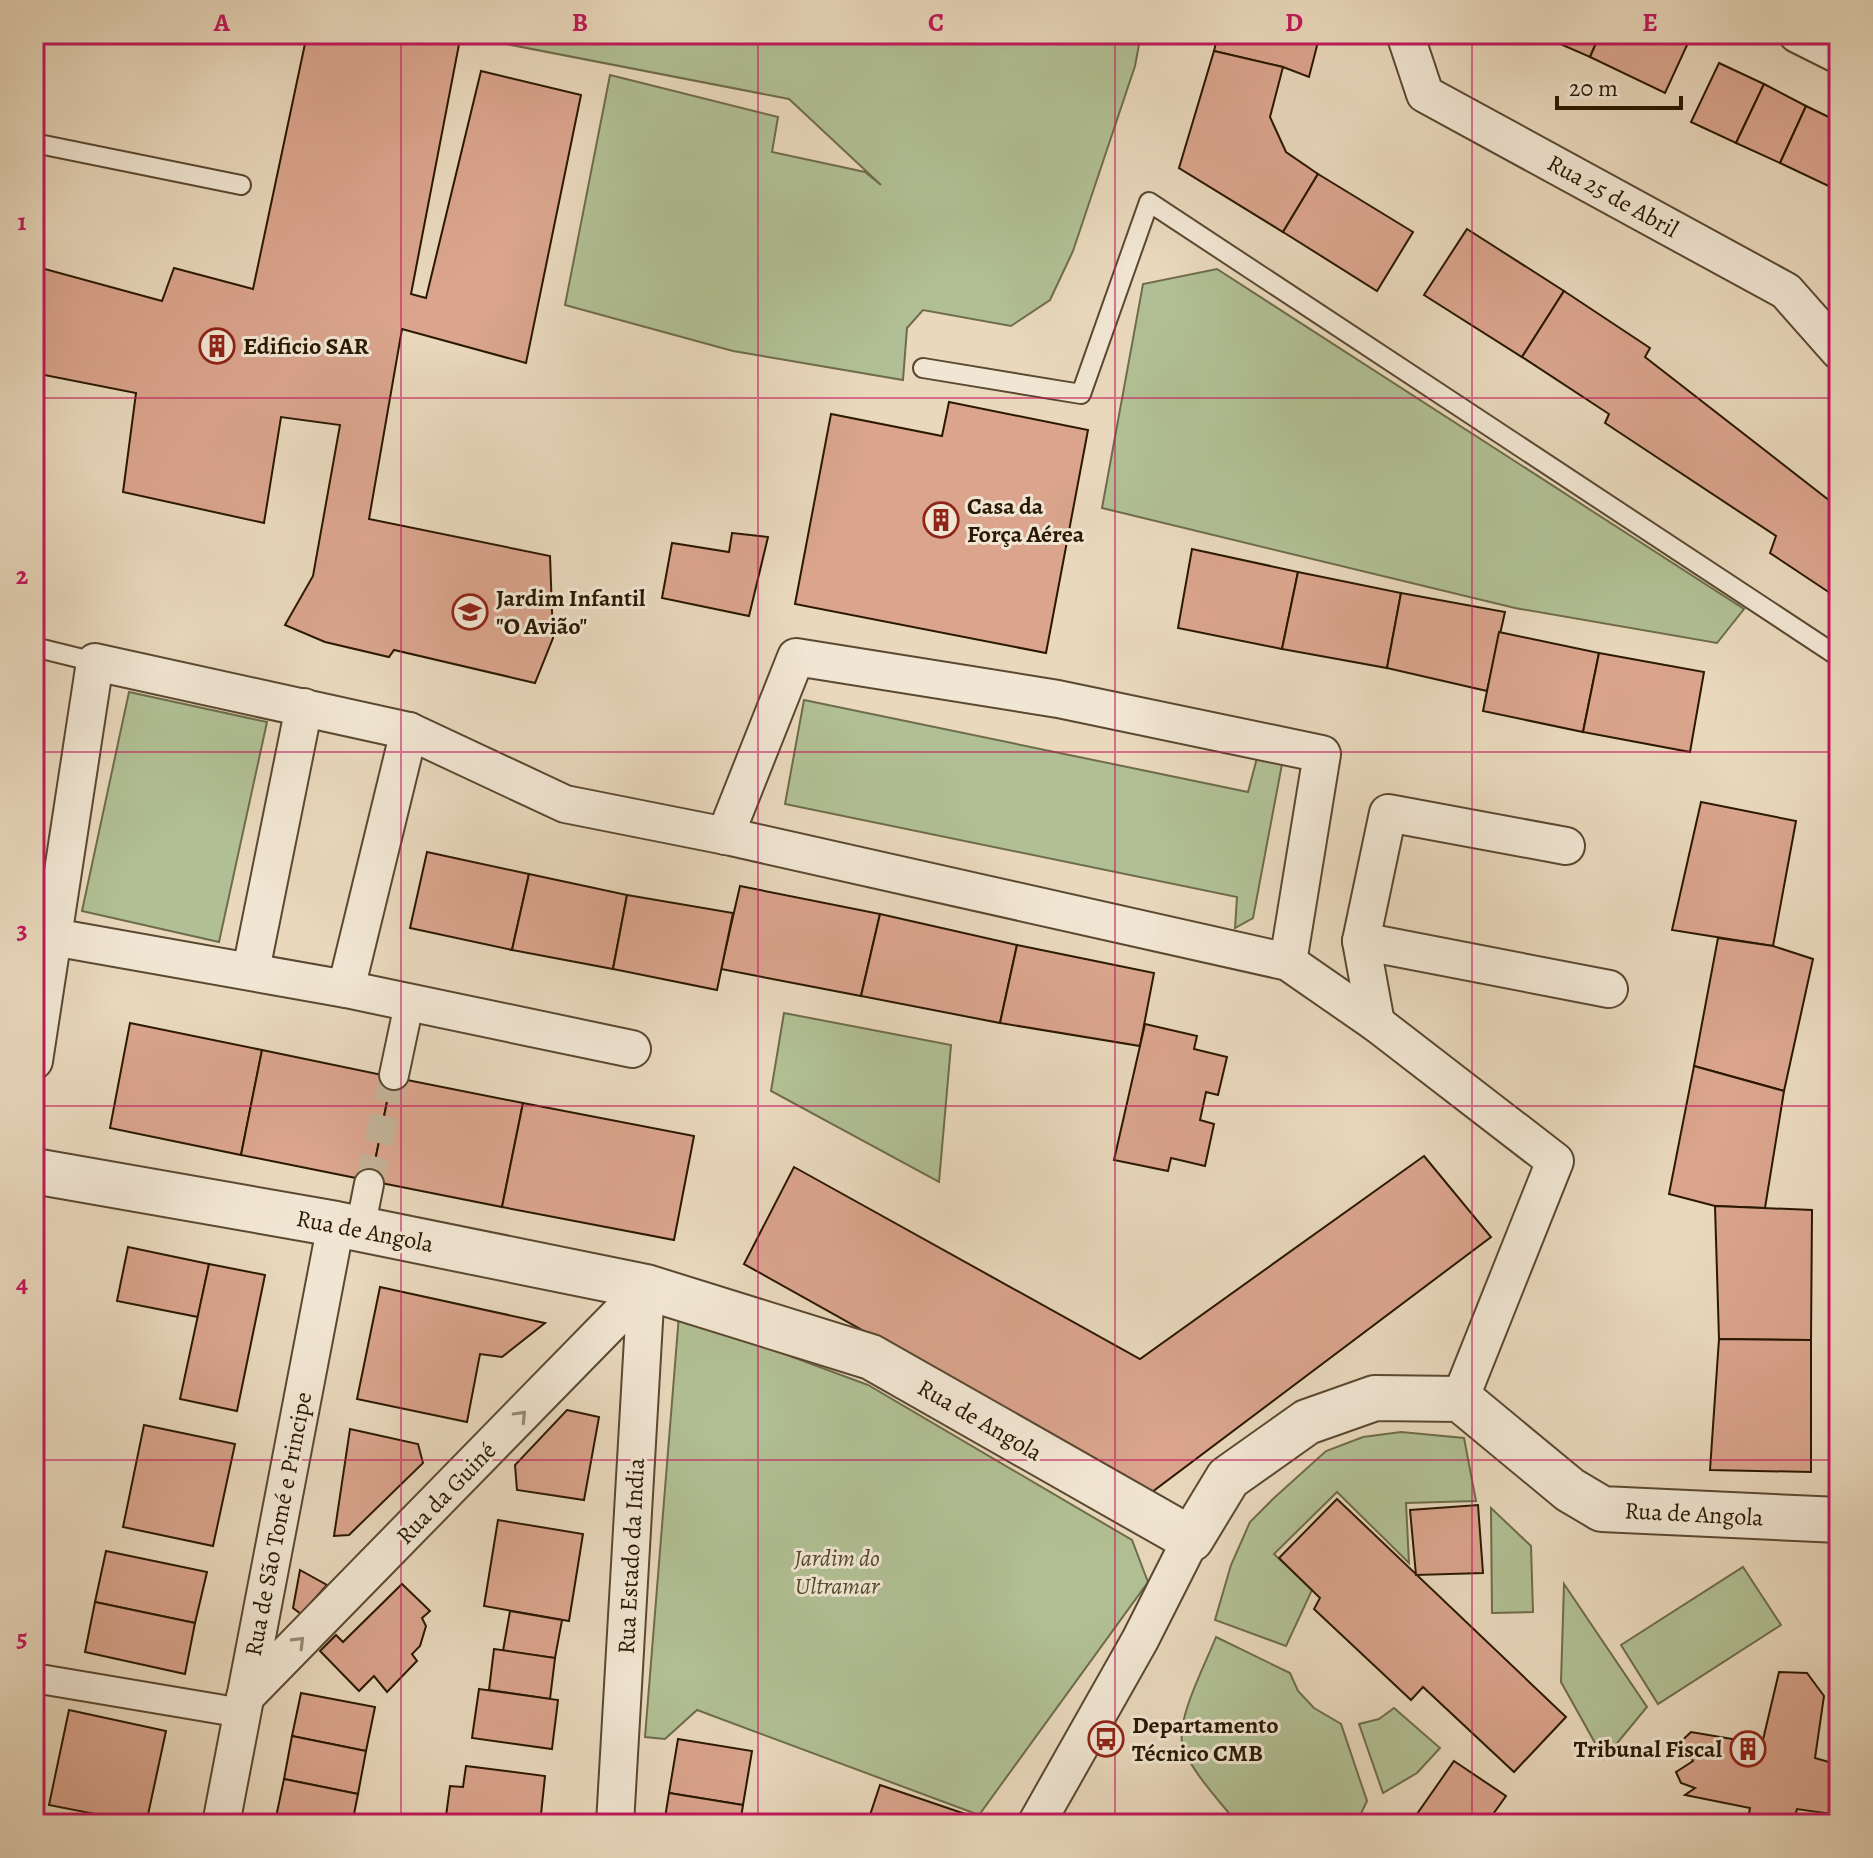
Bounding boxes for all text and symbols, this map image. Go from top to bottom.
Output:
text: A [213,5,231,40]
text: B [572,5,588,40]
text: C [928,5,944,40]
text: D [1285,5,1303,40]
text: E [1642,5,1658,40]
scale bar [1557,60,1681,110]
text: 20 m [1569,72,1618,104]
street label: Rua 25 de Abril [1542,147,1684,245]
text: 1 [17,204,27,239]
building icon: Edificio SAR [198,327,236,365]
place label: Edificio SAR [243,330,369,362]
place label: Casa da Força Aérea [967,490,1085,550]
building icon: Casa da Força Aérea [922,501,960,539]
text: 2 [16,558,29,593]
place label: Jardim Infantil "O Avião" [496,582,646,642]
school or university icon: Jardim Infantil "O Avião" [451,593,489,631]
text: 3 [16,912,28,947]
street label: Rua de Angola [294,1202,437,1260]
text: 4 [16,1266,28,1301]
street label: Rua de Angola [912,1371,1049,1469]
street label: Rua de São Tomé e Principe [237,1389,319,1659]
one-way arrow [511,1411,526,1425]
street label: Rua da Guiné [389,1435,503,1551]
street label: Rua Estado da India [610,1456,652,1655]
street label: Rua de Angola [1624,1494,1765,1534]
park label: Jardim do Ultramar [793,1542,880,1602]
text: 5 [16,1620,28,1655]
one-way arrow [290,1637,305,1651]
place label: Departamento Técnico CMB [1132,1709,1279,1769]
bus stop icon: Departamento Técnico CMB [1087,1720,1125,1758]
building icon: Tribunal Fiscal [1729,1730,1767,1768]
place label: Tribunal Fiscal [1574,1733,1723,1765]

